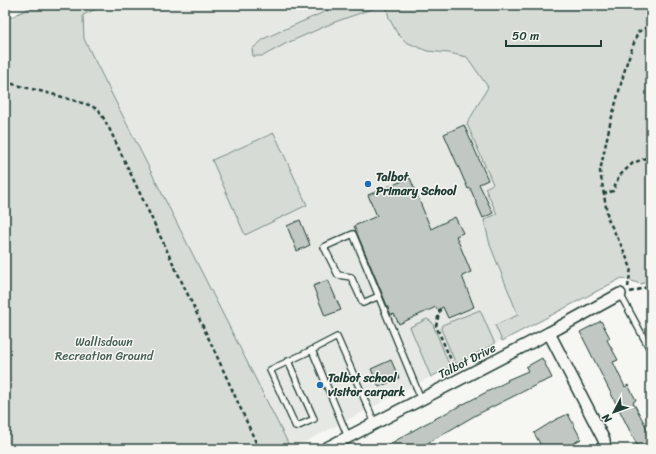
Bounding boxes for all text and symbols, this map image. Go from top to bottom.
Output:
scale bar [506,22,601,48]
text: 50 m [512,25,539,47]
place label: Talbot Primary School [376,166,457,202]
marker: Talbot Primary School [363,179,373,189]
park label: Wallisdown Recreation Ground [55,331,155,367]
street label: Talbot Drive [434,337,500,385]
place label: Talbot school visitor carpark [328,367,406,403]
marker: Talbot school visitor carpark [315,380,325,390]
north arrow [594,392,634,432]
text: N [597,409,617,428]

